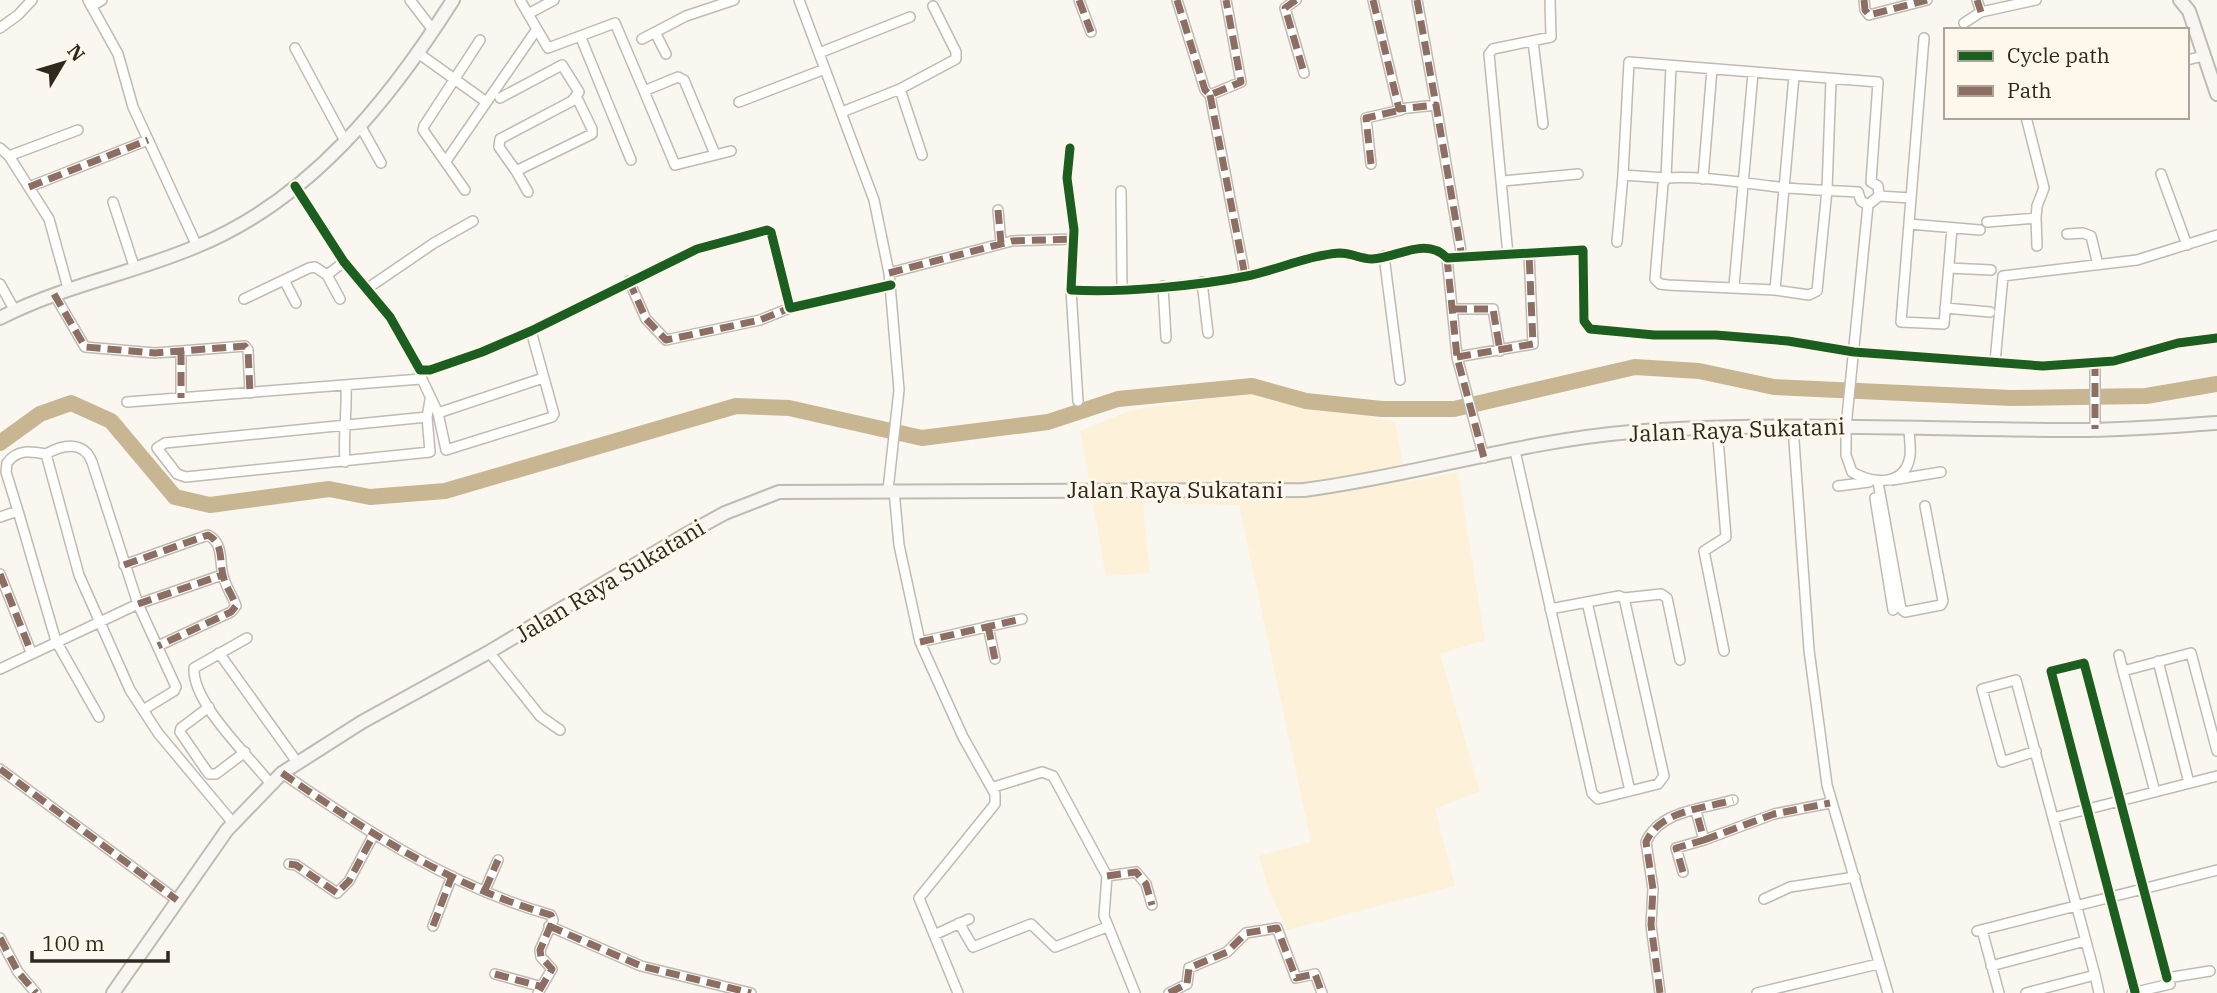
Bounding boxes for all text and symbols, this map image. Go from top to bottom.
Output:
north arrow [28,28,98,98]
legend [1944,28,2189,119]
text: N [62,39,90,66]
text: Cycle path [2007,41,2110,69]
text: Path [2007,76,2052,104]
street label: Jalan Raya Sukatani [1628,410,1846,448]
street label: Jalan Raya Sukatani [1067,474,1283,504]
street label: Jalan Raya Sukatani [509,512,710,649]
scale bar [32,920,168,964]
text: 100 m [42,929,105,957]

